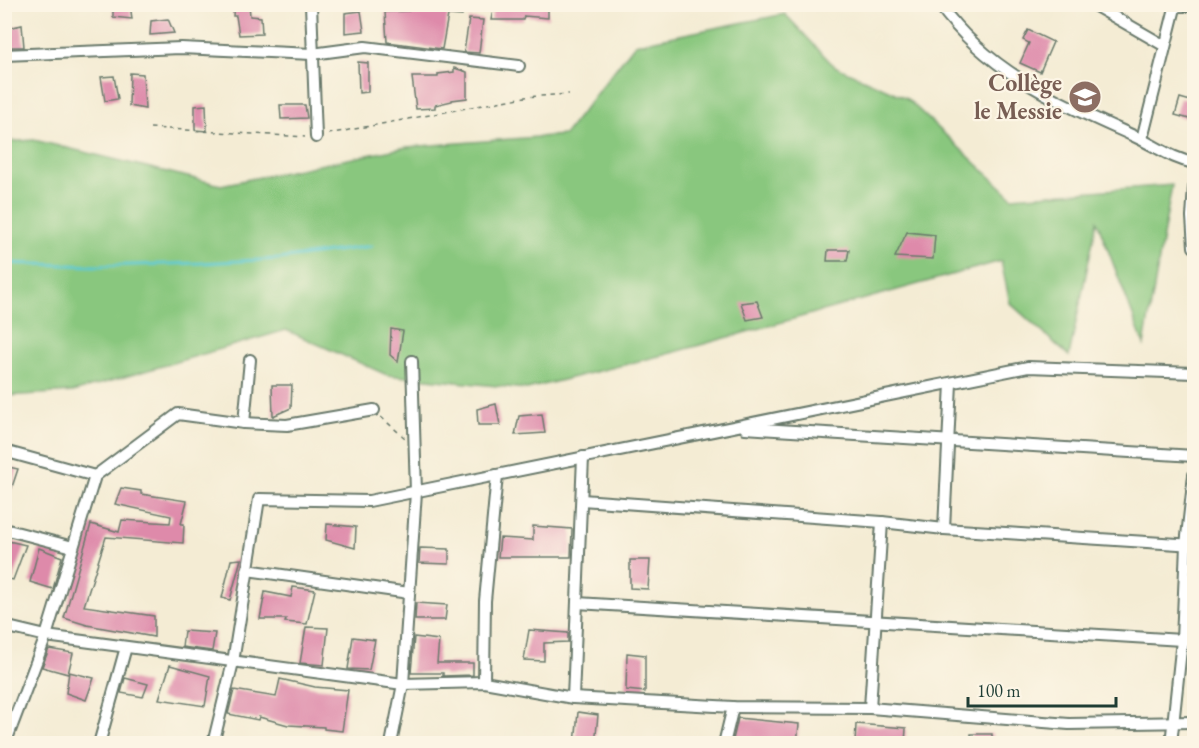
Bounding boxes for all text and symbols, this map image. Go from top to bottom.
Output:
place label: Collège le Messie [974,67,1062,126]
school or university icon: Collège le Messie [1067,79,1103,115]
scale bar [968,670,1116,708]
text: 100 m [977,679,1021,702]

